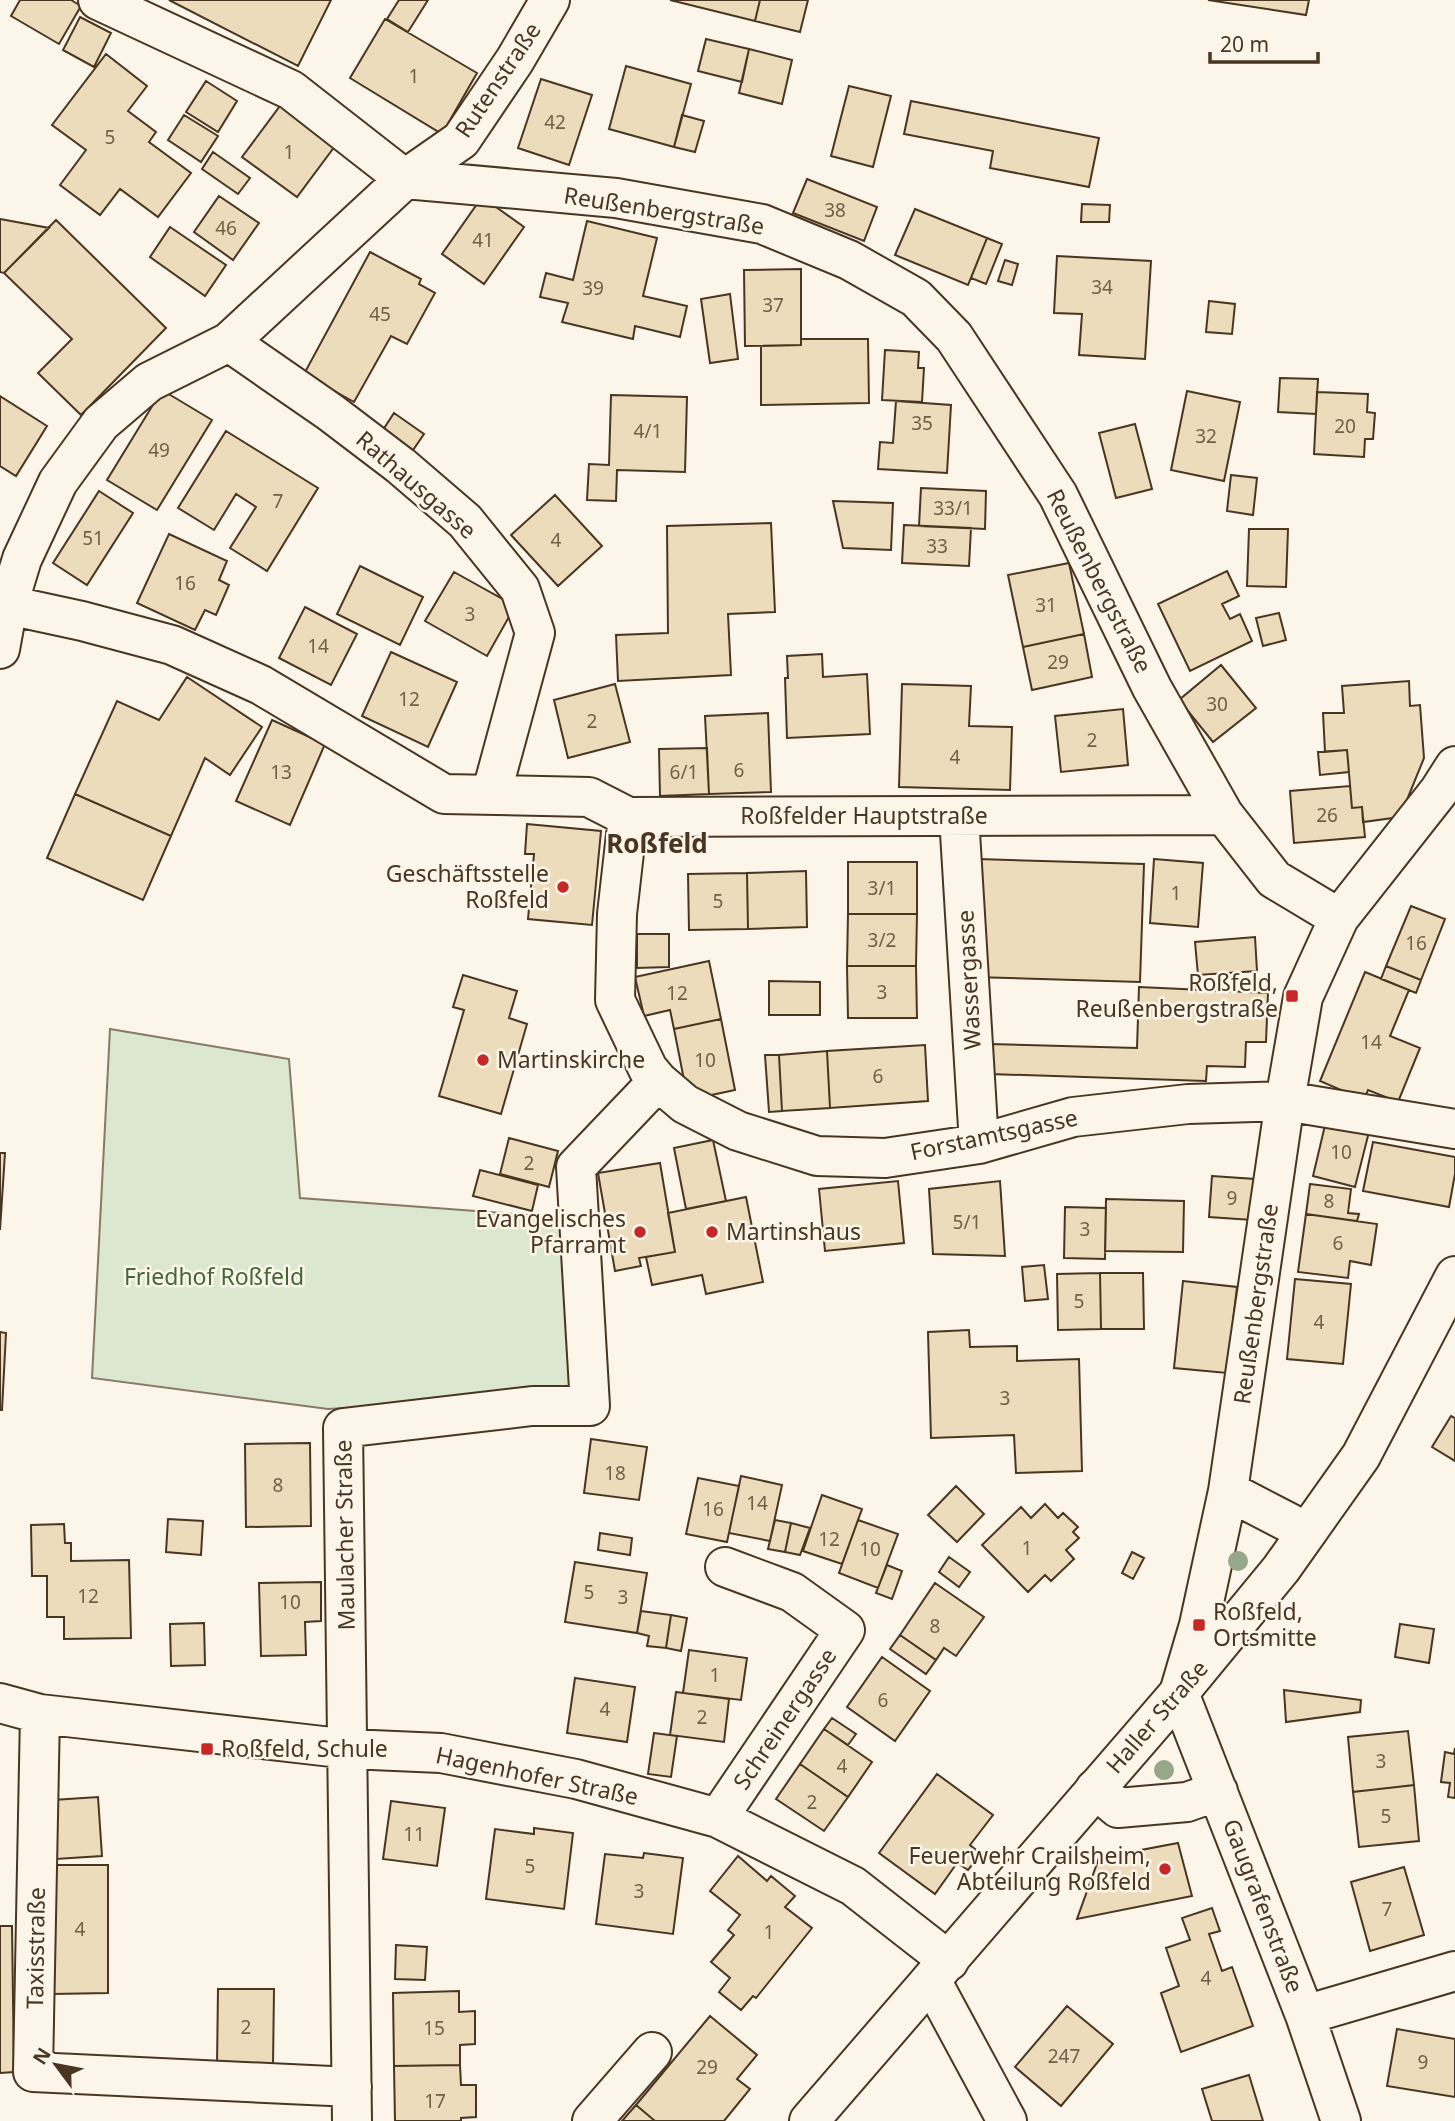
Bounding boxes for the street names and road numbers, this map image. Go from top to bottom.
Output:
street label: Rutenstraße [447,15,548,143]
street label: Reußenbergstraße [562,178,767,242]
street label: Rathausgasse [350,423,484,545]
street label: Reußenbergstraße [1040,483,1160,678]
street label: Roßfelder Hauptstraße [740,799,988,831]
street label: Wassergasse [948,909,988,1051]
street label: Forstamtsgasse [907,1101,1080,1167]
street label: Reußenbergstraße [1225,1201,1285,1406]
street label: Maulacher Straße [326,1439,362,1631]
street label: Schreinergasse [725,1641,843,1796]
street label: Haller Straße [1098,1653,1214,1780]
street label: Hagenhofer Straße [433,1738,641,1812]
street label: Gaugrafenstraße [1216,1814,1312,1997]
street label: Taxisstraße [18,1887,52,2009]

